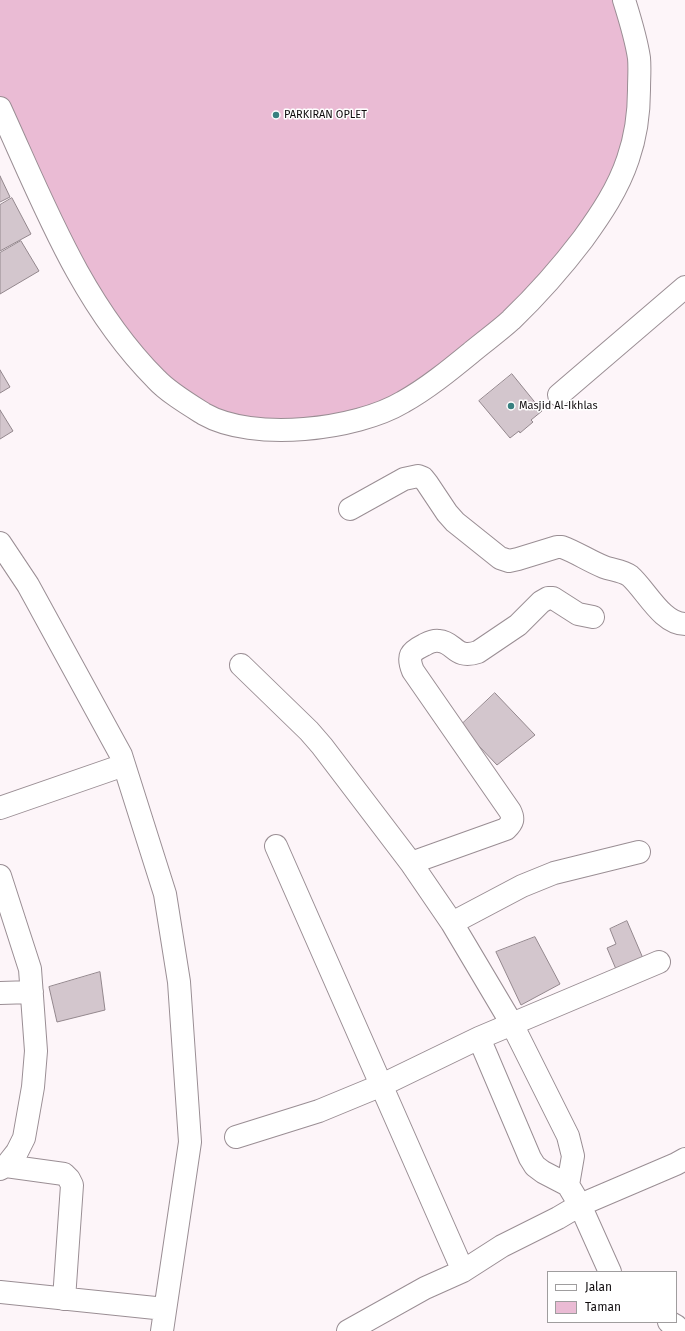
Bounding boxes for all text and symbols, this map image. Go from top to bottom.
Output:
place label: PARKIRAN OPLET [284,108,367,122]
marker: PARKIRAN OPLET [271,110,281,120]
place label: Masjid Al-Ikhlas [519,399,598,413]
marker: Masjid Al-Ikhlas [506,401,516,411]
legend [547,1271,677,1323]
text: Jalan [585,1280,612,1294]
text: Taman [585,1300,621,1314]

